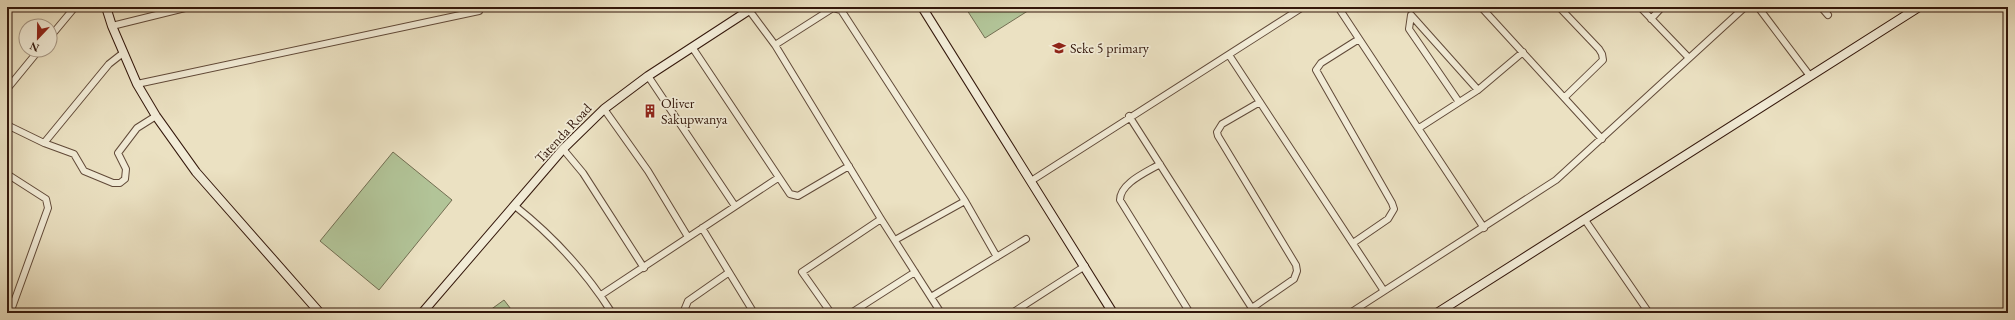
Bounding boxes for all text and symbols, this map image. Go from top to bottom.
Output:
north arrow [18,18,58,58]
text: N [27,39,41,55]
place label: Seke 5 primary [1070,39,1150,57]
school or university icon: Seke 5 primary [1051,40,1067,56]
place label: Oliver Sakupwanya [661,94,728,128]
street label: Tatenda Road [531,99,596,167]
building icon: Oliver Sakupwanya [642,103,658,119]

